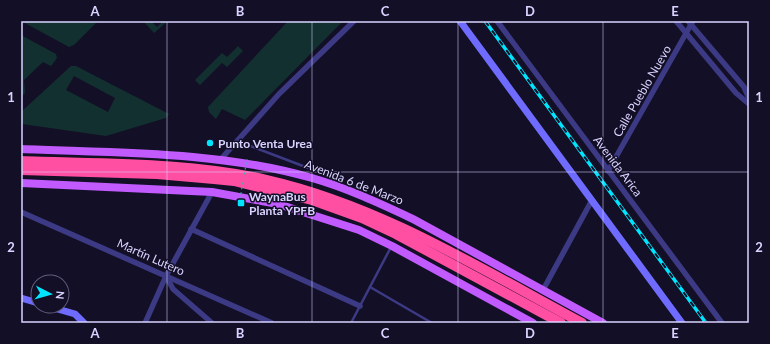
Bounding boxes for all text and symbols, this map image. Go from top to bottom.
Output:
text: A [89,3,100,19]
text: B [236,3,245,19]
text: C [381,3,390,19]
text: D [525,3,535,19]
text: E [671,3,679,19]
street label: Calle Pueblo Nuevo [610,42,674,140]
text: 1 [7,89,15,105]
text: 1 [755,89,763,105]
street label: Avenida Arica [590,133,646,199]
place label: Punto Venta Urea [218,136,312,151]
marker: Punto Venta Urea [205,138,215,148]
street label: Avenida 6 de Marzo [302,156,406,208]
place label: WaynaBus Planta YPFB [249,189,315,218]
marker: WaynaBus Planta YPFB [236,198,246,208]
street label: Martín Lutero [115,235,187,279]
text: 2 [7,239,15,255]
text: 2 [755,239,763,255]
north arrow [30,274,70,314]
text: N [54,290,67,300]
text: A [89,325,100,341]
text: B [236,325,245,341]
text: C [381,325,390,341]
text: D [525,325,535,341]
text: E [671,325,679,341]

